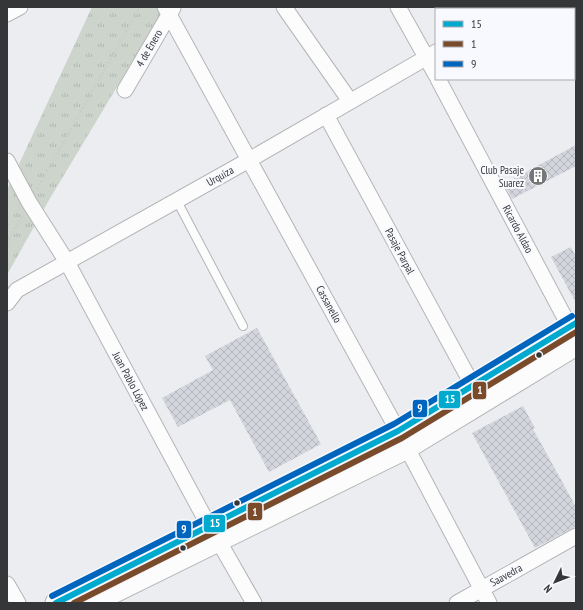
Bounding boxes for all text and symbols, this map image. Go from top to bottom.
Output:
legend [435,8,575,80]
text: 15 [471,16,482,31]
street label: 4 de Enero [133,27,165,69]
text: 1 [471,36,476,51]
text: 9 [471,56,476,71]
street label: Urquiza [204,163,236,189]
place label: Club Pasaje Suarez [480,163,524,190]
building icon: Club Pasaje Suarez [527,165,549,187]
street label: Ricardo Aldao [500,203,537,256]
street label: Pasaje Parpal [382,226,418,277]
street label: Cassanello [313,283,345,325]
street label: Juan Pablo López [109,348,152,413]
unlabelled marker [534,350,544,360]
line badge: 1 [472,381,487,400]
text: 1 [477,383,483,397]
line badge: 15 [438,390,461,409]
text: 15 [445,392,455,406]
line badge: 9 [412,399,428,418]
text: 9 [417,401,423,415]
unlabelled marker [232,498,242,508]
line badge: 1 [247,502,263,521]
text: 1 [252,505,258,519]
line badge: 15 [203,514,226,533]
text: 15 [210,516,220,530]
line badge: 9 [176,520,192,539]
text: 9 [181,522,187,536]
unlabelled marker [178,543,188,553]
street label: Saavedra [488,561,524,589]
north arrow [535,562,575,602]
text: N [541,582,555,596]

